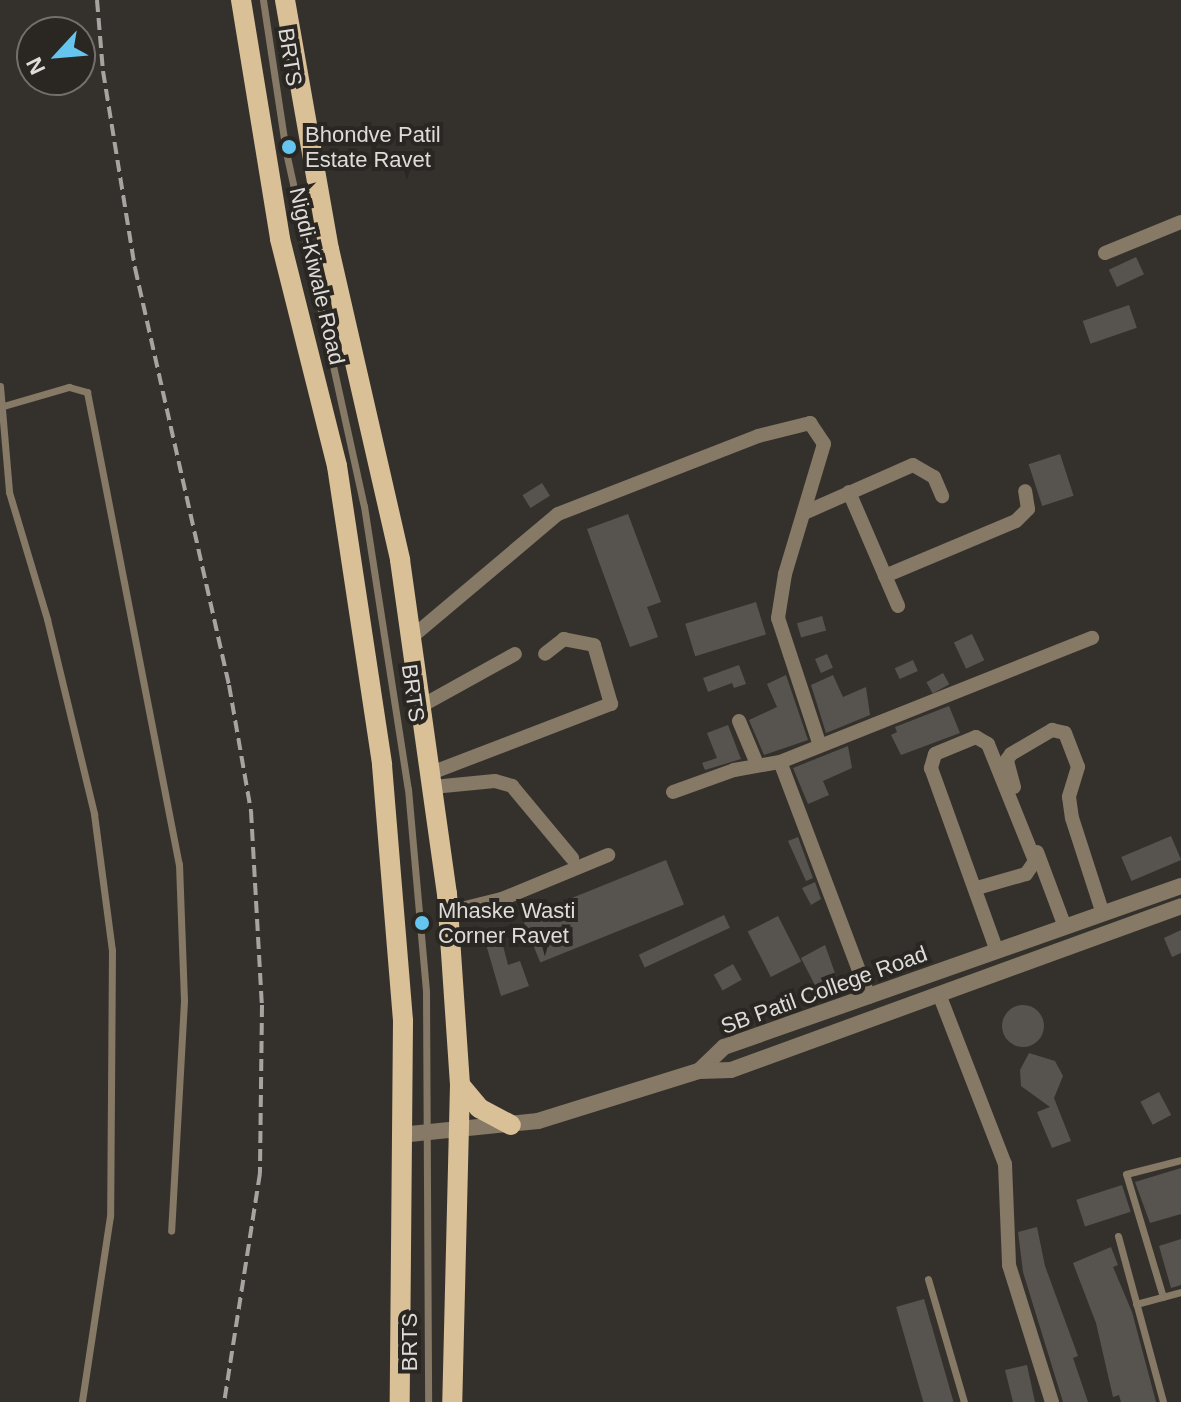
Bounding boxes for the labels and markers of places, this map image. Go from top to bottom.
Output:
place label: Bhondve Patil Estate Ravet [305,121,441,172]
marker: Bhondve Patil Estate Ravet [280,138,298,156]
place label: Mhaske Wasti Corner Ravet [438,897,575,948]
marker: Mhaske Wasti Corner Ravet [413,914,431,932]

